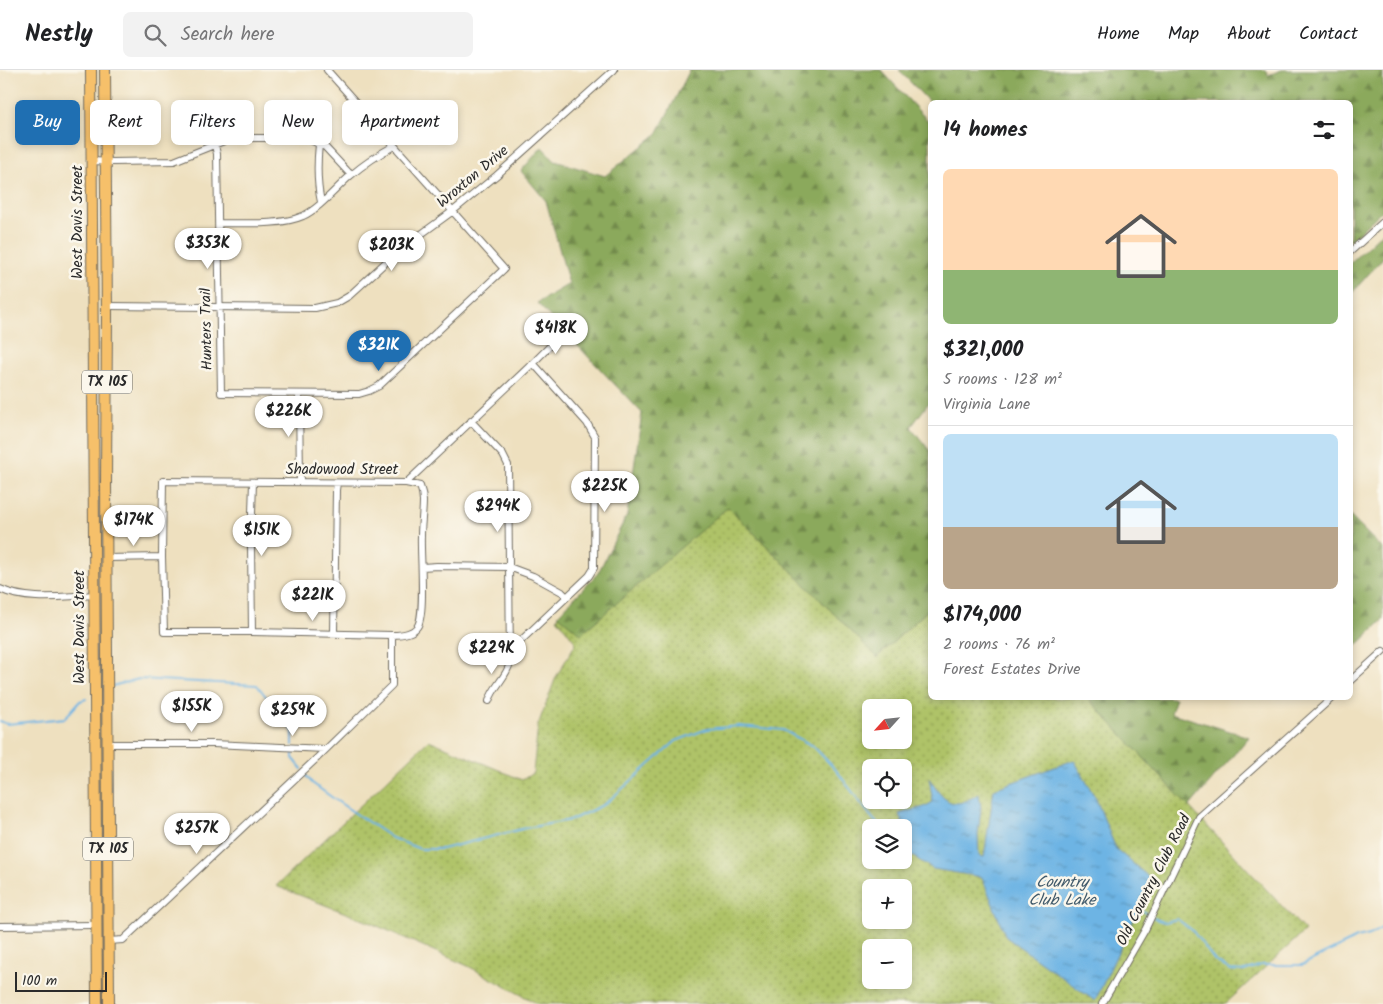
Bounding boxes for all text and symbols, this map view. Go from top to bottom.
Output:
search box [123,12,473,57]
text: Nestly [25,15,93,54]
text: Search here [181,20,274,50]
text: Home [1097,20,1140,49]
text: Map [1168,20,1199,49]
text: About [1227,20,1271,49]
text: Contact [1299,20,1358,49]
icon: search [141,21,169,49]
chip: Buy [15,100,80,145]
chip: Rent [90,100,161,145]
chip: Filters [171,100,254,145]
chip: New [264,100,332,145]
chip: Apartment [342,100,458,145]
text: 14 homes [943,114,1028,147]
icon: filters [1310,116,1338,144]
street label: Wroxton Drive [432,139,515,214]
street label: West Davis Street [66,165,90,279]
icon: home [1096,201,1186,291]
pin: $353K [173,228,243,270]
pin: $203K [357,230,427,272]
text: $353K [186,231,230,256]
text: $203K [369,233,415,258]
street label: Hunters Trail [194,287,220,370]
pin: $418K [521,312,591,355]
text: $418K [535,316,577,341]
pin: $321K [344,330,414,372]
text: $321K [358,333,400,358]
text: $321,000 [943,334,1023,367]
text: 5 rooms · 128 m² [943,367,1062,392]
road number: TX 105 [82,370,132,394]
text: Virginia Lane [943,392,1030,417]
pin: $226K [254,396,324,438]
text: $226K [266,399,312,424]
street label: Shadowood Street [286,458,398,482]
icon: home [1096,467,1186,557]
pin: $225K [570,470,640,513]
text: $225K [582,474,628,499]
pin: $294K [463,490,533,533]
text: $294K [475,494,521,519]
pin: $174K [99,504,169,547]
text: $174K [114,508,154,533]
pin: $151K [227,514,297,557]
text: $151K [244,518,280,543]
street label: West Davis Street [68,570,92,684]
pin: $221K [278,580,348,622]
text: $221K [292,583,334,608]
text: $174,000 [943,599,1021,632]
pin: $229K [457,632,527,675]
text: 2 rooms · 76 m² [943,632,1055,657]
text: $229K [469,636,515,661]
text: Forest Estates Drive [943,657,1080,682]
pin: $155K [157,690,227,733]
text: $155K [172,694,212,719]
pin: $259K [258,694,328,737]
text: $259K [271,698,315,723]
north arrow [862,699,912,749]
map controls [862,699,912,989]
button: locate [862,759,912,809]
street label: Old Country Club Road [1110,809,1198,950]
pin: $257K [162,812,232,855]
text: $257K [175,816,219,841]
button: layers [862,819,912,869]
road number: TX 105 [83,838,133,861]
water label: Country Club Lake [1029,870,1097,913]
button: + [862,879,912,929]
button: − [862,939,912,989]
scale bar [15,969,108,992]
text: 100 m [22,970,57,992]

